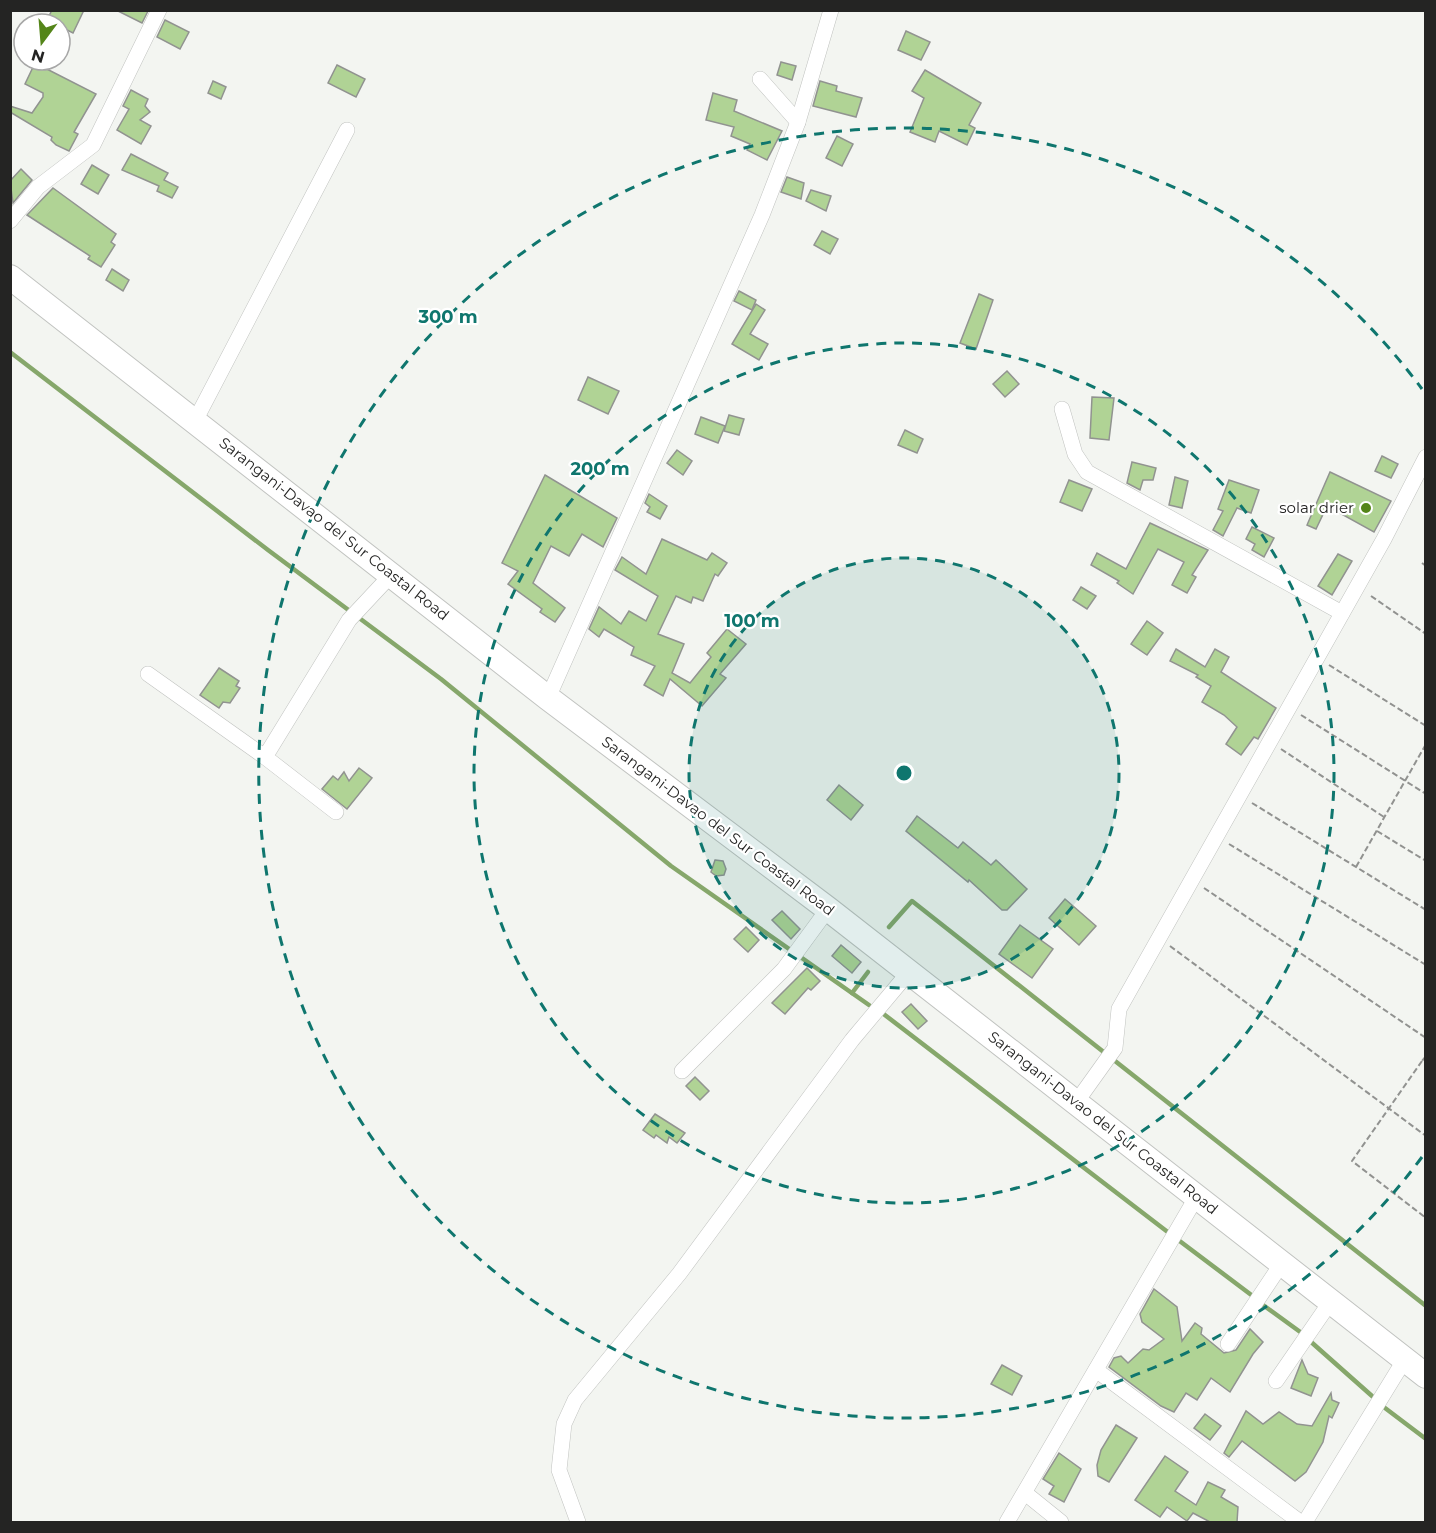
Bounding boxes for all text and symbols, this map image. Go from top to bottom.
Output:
north arrow [12,12,72,72]
text: N [29,45,47,67]
text: 300 m [417,306,478,328]
street label: Sarangani-Davao del Sur Coastal Road [215,433,453,624]
text: 200 m [570,458,630,480]
place label: solar drier [1279,498,1354,517]
marker: solar drier [1359,501,1373,515]
text: 100 m [724,610,780,632]
street label: Sarangani-Davao del Sur Coastal Road [598,732,839,919]
centre of rings [894,763,914,783]
street label: Sarangani-Davao del Sur Coastal Road [984,1027,1222,1218]

